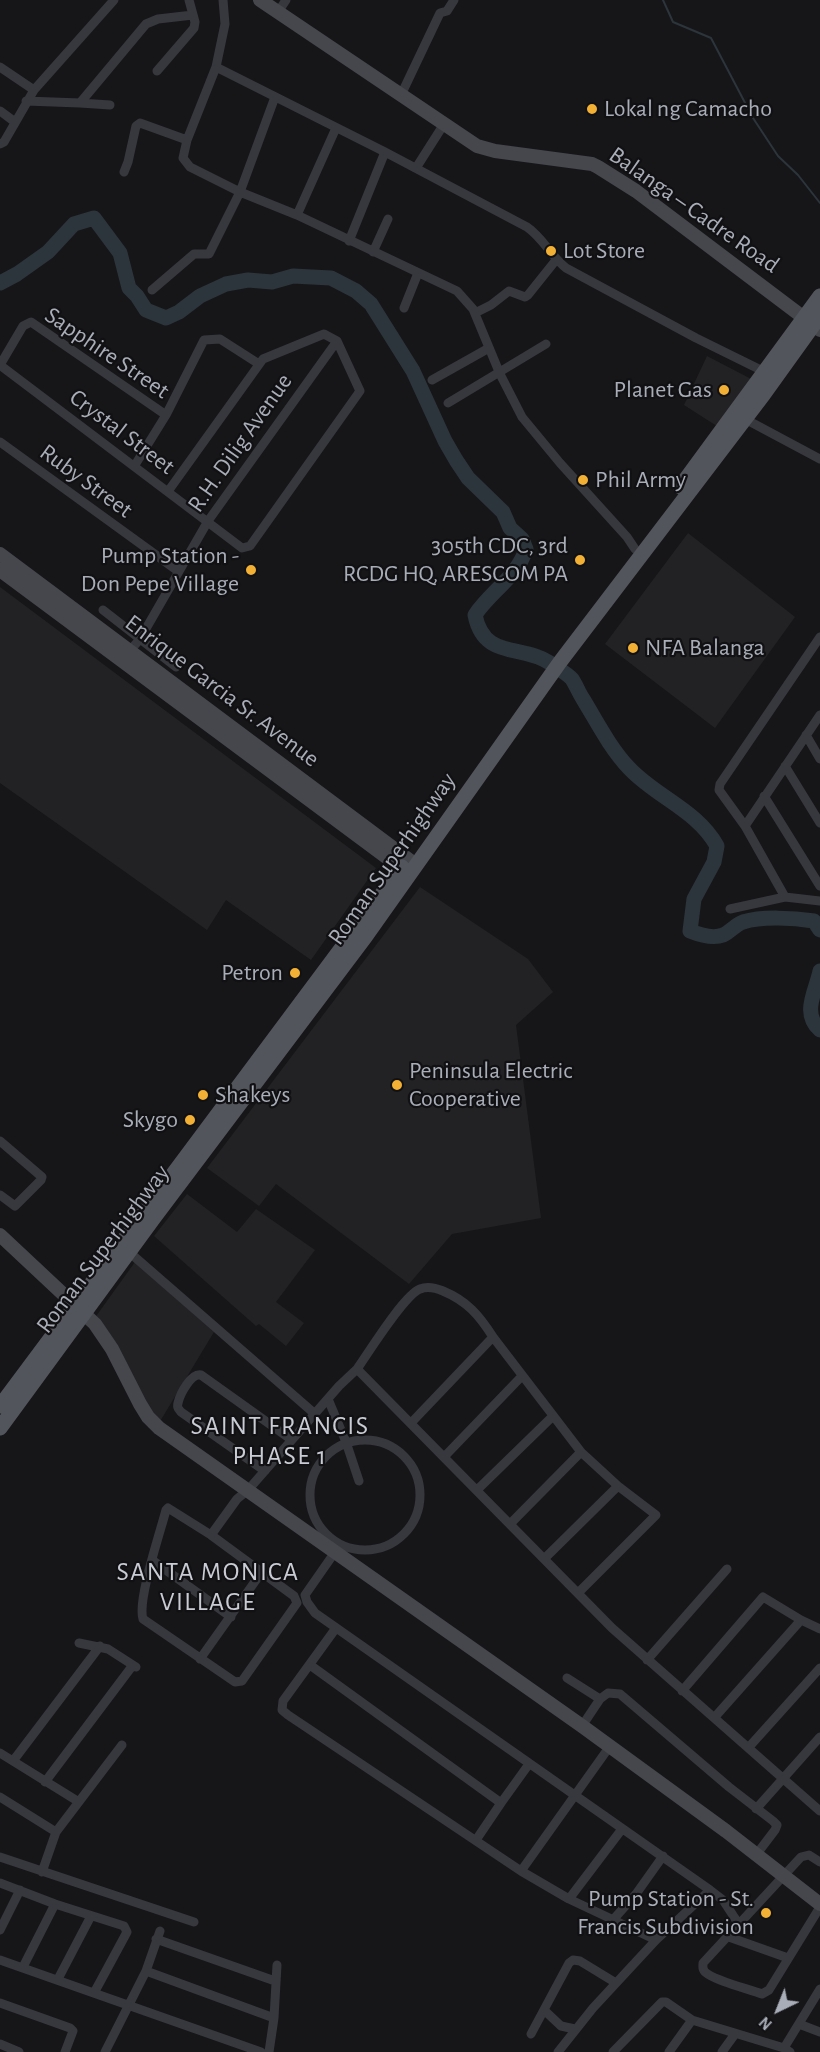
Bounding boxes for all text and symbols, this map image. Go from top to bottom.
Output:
place label: Lokal ng Camacho [604,95,772,123]
marker: Lokal ng Camacho [585,102,599,116]
street label: Balanga – Cadre Road [603,140,785,280]
place label: Lot Store [563,237,645,265]
marker: Lot Store [544,244,558,258]
street label: Sapphire Street [39,301,175,405]
street label: R.H. Dilig Avenue [182,368,298,518]
place label: Planet Gas [614,376,712,404]
street label: Crystal Street [64,383,180,481]
marker: Planet Gas [717,383,731,397]
street label: Ruby Street [34,438,138,524]
place label: Phil Army [595,466,686,494]
marker: Phil Army [576,473,590,487]
place label: 305th CDC, 3rd RCDG HQ, ARESCOM PA [343,532,568,588]
place label: Pump Station - Don Pepe Village [81,542,239,598]
marker: 305th CDC, 3rd RCDG HQ, ARESCOM PA [573,553,587,567]
marker: Pump Station - Don Pepe Village [244,563,258,577]
street label: Enrique Garcia Sr. Avenue [119,609,325,773]
place label: NFA Balanga [645,634,765,662]
marker: NFA Balanga [626,641,640,655]
street label: Roman Superhighway [322,767,462,951]
place label: Petron [221,959,283,987]
marker: Petron [288,966,302,980]
place label: Peninsula Electric Cooperative [409,1057,572,1113]
marker: Peninsula Electric Cooperative [390,1078,404,1092]
place label: Shakeys [215,1081,290,1109]
marker: Shakeys [196,1088,210,1102]
place label: Skygo [123,1106,178,1134]
marker: Skygo [183,1113,197,1127]
street label: Roman Superhighway [30,1159,176,1339]
district label: SAINT FRANCIS PHASE 1 [190,1410,370,1472]
district label: SANTA MONICA VILLAGE [116,1556,300,1618]
place label: Pump Station - St. Francis Subdivision [577,1885,754,1941]
marker: Pump Station - St. Francis Subdivision [759,1906,773,1920]
north arrow [748,1980,808,2040]
text: N [756,2014,775,2033]

